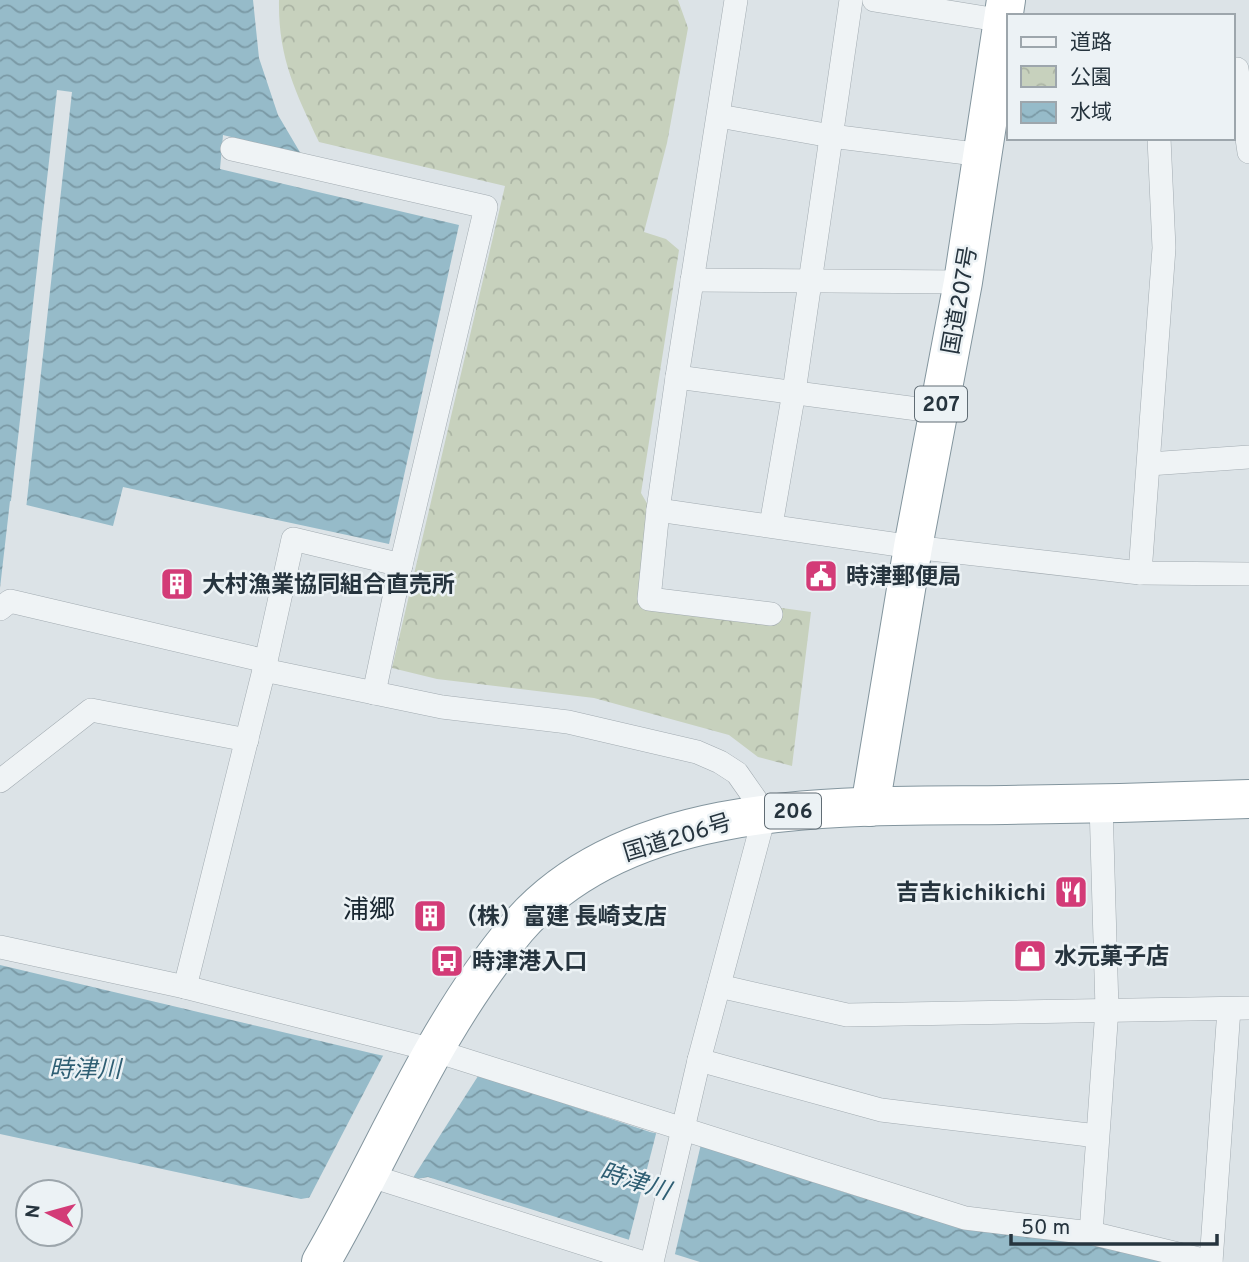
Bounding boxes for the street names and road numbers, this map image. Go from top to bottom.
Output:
street label: 国道207号 [938,244,985,357]
road number: 207 [915,386,967,422]
road number: 206 [765,794,821,828]
street label: 国道206号 [620,809,735,870]

